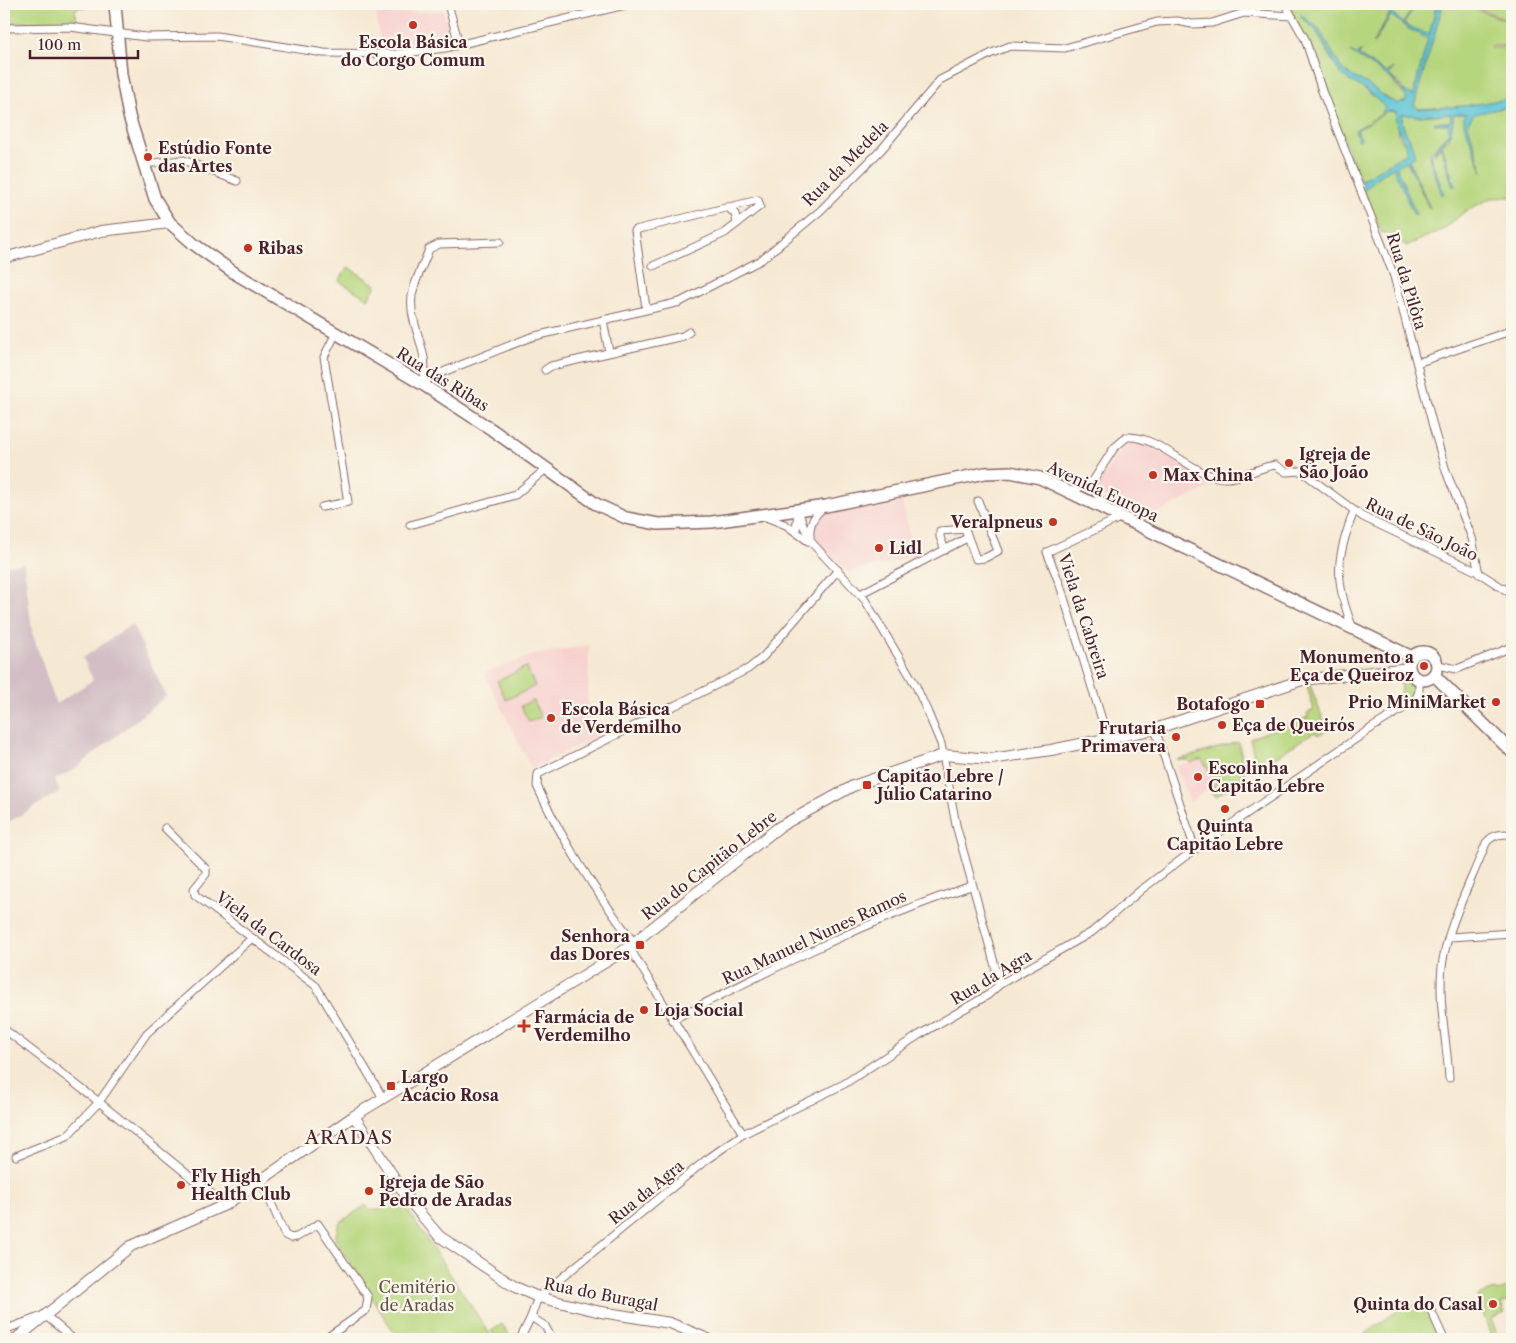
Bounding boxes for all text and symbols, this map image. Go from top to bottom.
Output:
marker: Escola Básica do Corgo Comum [407,19,419,31]
scale bar [30,28,138,60]
place label: Escola Básica do Corgo Comum [341,32,485,70]
text: 100 m [38,35,81,54]
street label: Rua da Medela [798,116,892,210]
place label: Estúdio Fonte das Artes [158,138,272,176]
marker: Estúdio Fonte das Artes [142,151,154,163]
street label: Rua da Pilôta [1383,230,1431,332]
place label: Ribas [258,238,303,258]
marker: Ribas [242,242,254,254]
street label: Rua das Ribas [393,343,493,415]
place label: Igreja de São João [1299,444,1371,482]
street label: Avenida Europa [1043,456,1162,526]
marker: Igreja de São João [1283,457,1295,469]
place label: Max China [1163,465,1254,485]
marker: Max China [1147,469,1159,481]
street label: Rua de São João [1363,493,1482,565]
place label: Veralpneus [950,512,1043,532]
marker: Veralpneus [1047,516,1059,528]
place label: Lidl [889,538,922,558]
marker: Lidl [873,542,885,554]
street label: Viela da Cabreira [1054,550,1114,682]
place label: Monumento a Eça de Queiroz [1290,647,1415,685]
marker: Monumento a Eça de Queiroz [1418,660,1430,672]
place label: Prio MiniMarket [1348,692,1487,712]
place label: Botafogo [1176,694,1250,714]
marker: Prio MiniMarket [1490,696,1502,708]
marker: Botafogo [1254,698,1266,710]
place label: Escola Básica de Verdemilho [561,699,681,737]
marker: Escola Básica de Verdemilho [545,712,557,724]
place label: Eça de Queirós [1232,715,1355,735]
place label: Frutaria Primavera [1081,718,1167,756]
marker: Eça de Queirós [1216,719,1228,731]
marker: Frutaria Primavera [1170,731,1182,743]
place label: Escolinha Capitão Lebre [1208,758,1325,796]
place label: Capitão Lebre / Júlio Catarino [874,766,1004,804]
marker: Escolinha Capitão Lebre [1192,771,1204,783]
marker: Capitão Lebre / Júlio Catarino [861,779,873,791]
marker: Quinta Capitão Lebre [1219,803,1231,815]
street label: Rua do Capitão Lebre [637,806,781,924]
place label: Quinta Capitão Lebre [1167,816,1284,854]
street label: Rua Manuel Nunes Ramos [719,885,909,989]
street label: Viela da Cardosa [211,886,326,980]
place label: Senhora das Dores [550,926,631,964]
marker: Senhora das Dores [634,939,646,951]
street label: Rua da Agra [947,945,1036,1009]
place label: Loja Social [654,1000,744,1020]
marker: Loja Social [638,1004,650,1016]
place label: Farmácia de Verdemilho [533,1007,635,1045]
marker: Farmácia de Verdemilho [518,1020,530,1032]
place label: Largo Acácio Rosa [400,1067,500,1105]
marker: Largo Acácio Rosa [385,1080,397,1092]
district label: ARADAS [304,1126,393,1149]
street label: Rua da Agra [604,1155,688,1228]
place label: Fly High Health Club [191,1166,291,1204]
place label: Igreja de São Pedro de Aradas [379,1172,512,1210]
marker: Fly High Health Club [175,1179,187,1191]
marker: Igreja de São Pedro de Aradas [363,1185,375,1197]
street label: Rua do Buragal [542,1273,660,1315]
park label: Cemitério de Aradas [378,1277,456,1315]
place label: Quinta do Casal [1353,1294,1483,1314]
marker: Quinta do Casal [1487,1298,1499,1310]

